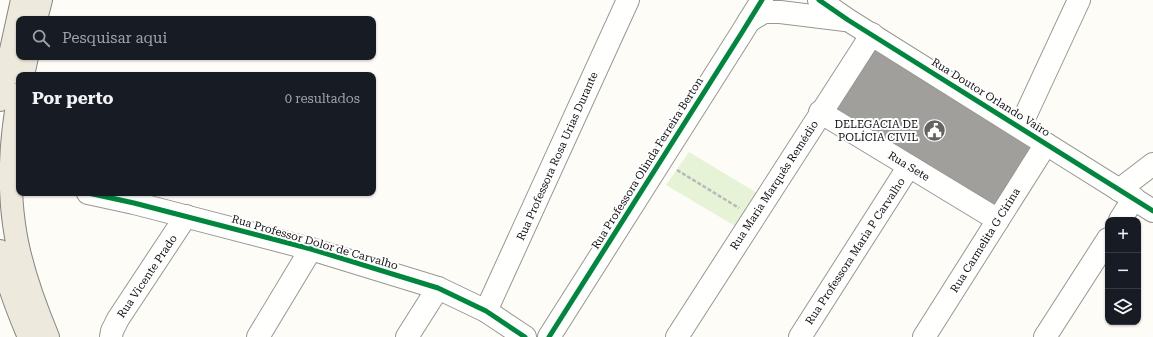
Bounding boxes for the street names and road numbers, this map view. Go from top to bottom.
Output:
street label: Rua Doutor Orlando Vairo [929,56,1053,139]
street label: Rua Professora Rosa Urias Durante [514,70,601,243]
street label: Rua Professora Olinda Ferreira Berton [589,75,706,252]
street label: Rua Maria Marquês Remédio [728,118,821,252]
street label: Rua Sete [886,149,932,184]
street label: Rua Professora Maria P Carvalho [803,175,908,327]
street label: Rua Carmelita G Círina [948,186,1023,295]
street label: Rua Professor Dolor de Carvalho [230,212,400,273]
street label: Rua Vicente Prado [115,232,180,320]

